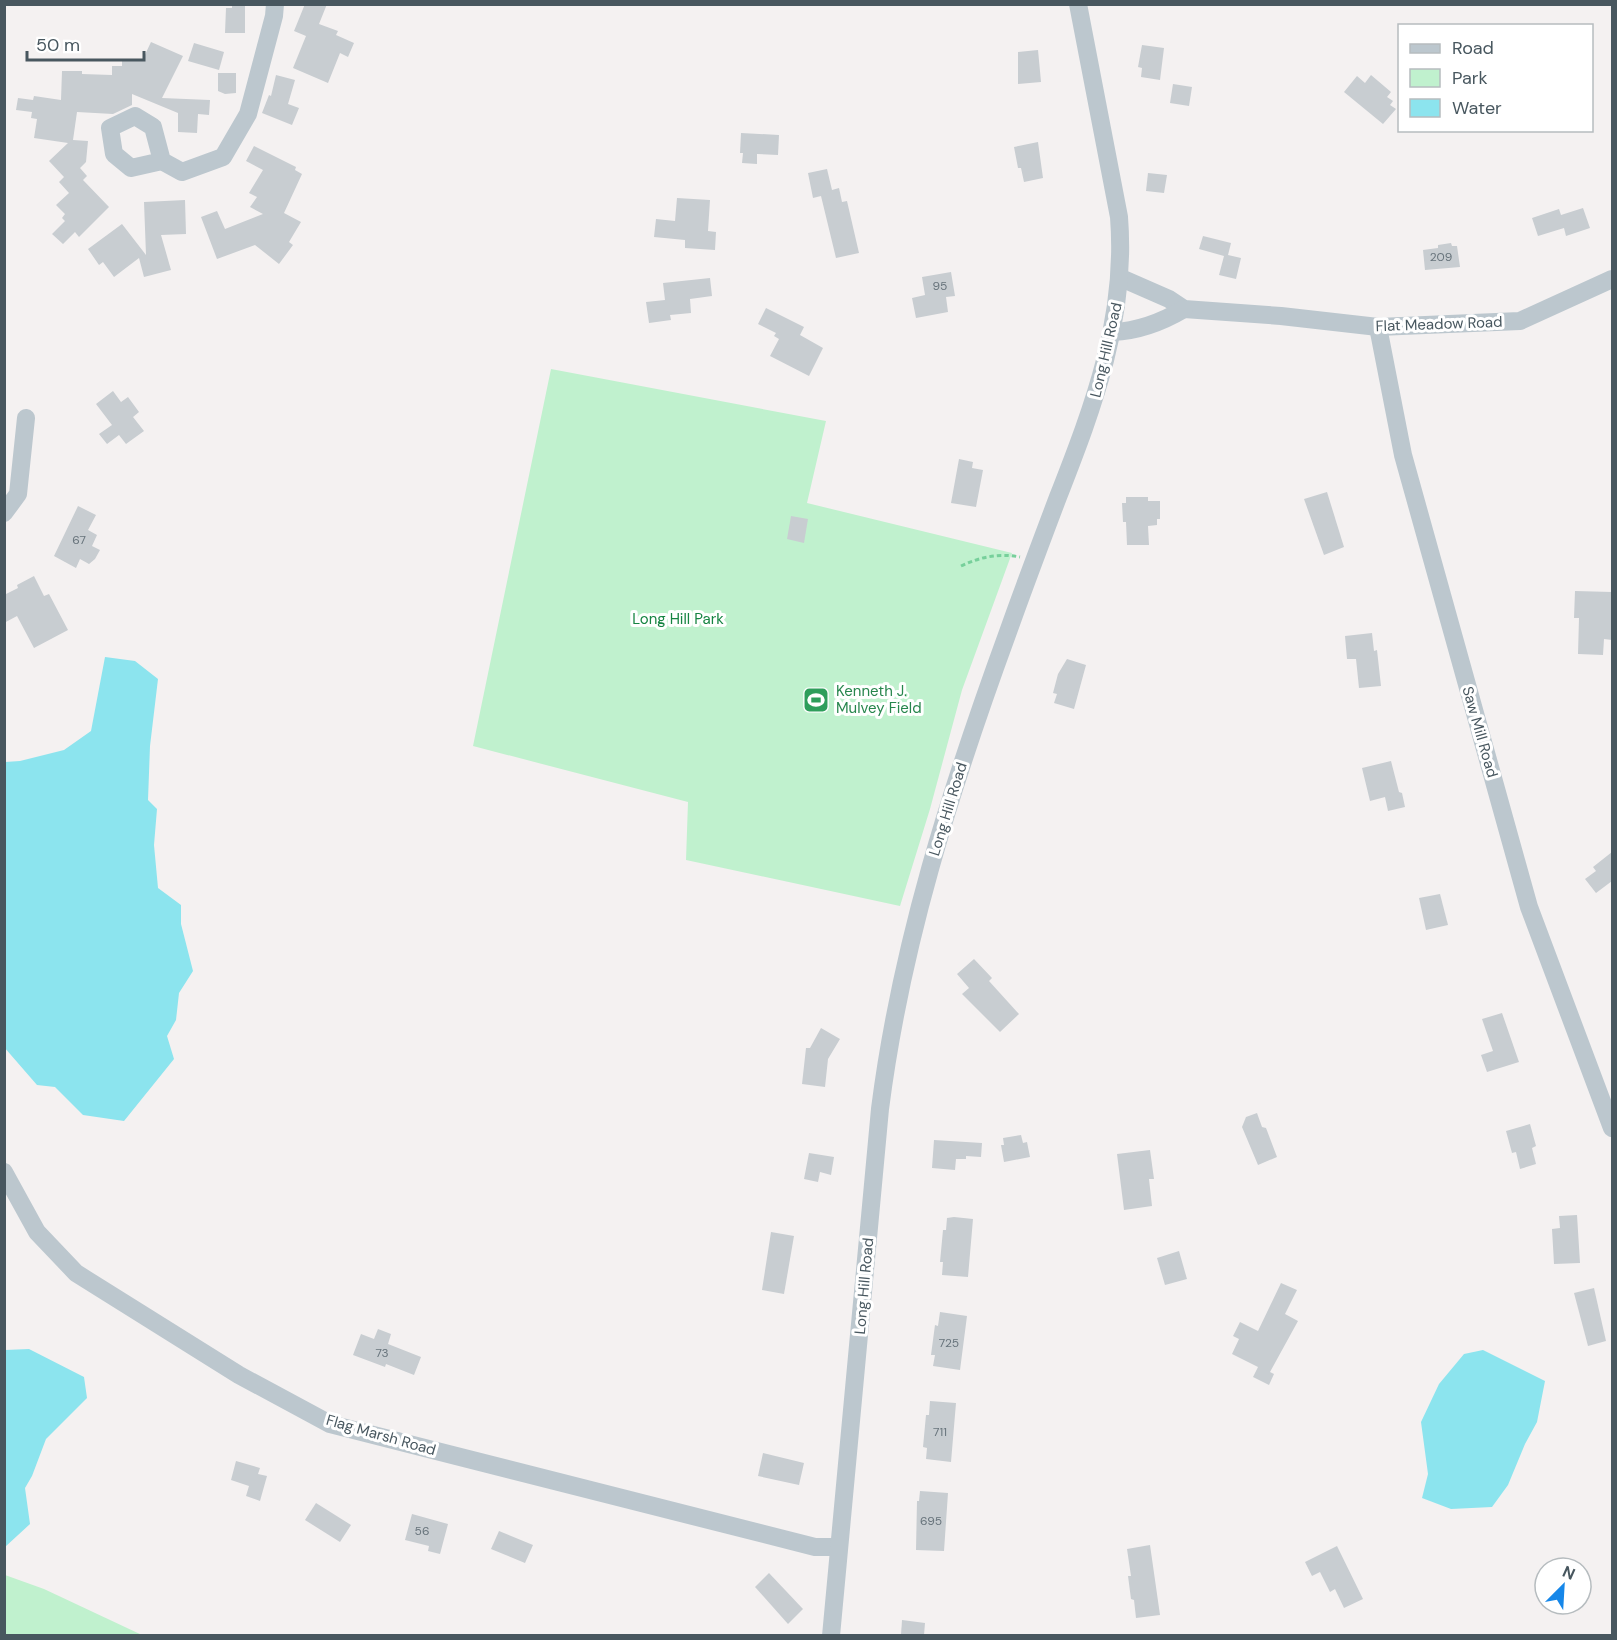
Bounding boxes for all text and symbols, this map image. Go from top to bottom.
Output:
scale bar [27,24,144,62]
legend [1398,24,1593,132]
text: 50 m [36,33,80,57]
text: Road [1452,36,1494,60]
text: Park [1452,66,1488,90]
text: Water [1452,96,1502,120]
house number: 209 [1430,249,1452,265]
house number: 95 [933,278,947,294]
street label: Long Hill Road [1085,301,1127,399]
street label: Flat Meadow Road [1375,312,1503,336]
house number: 67 [72,532,86,548]
park label: Long Hill Park [632,609,724,629]
place label: Kenneth J. Mulvey Field [836,681,922,718]
street label: Saw Mill Road [1457,684,1503,780]
sports icon: Kenneth J. Mulvey Field [801,685,831,715]
street label: Long Hill Road [924,760,972,858]
street label: Long Hill Road [850,1237,878,1335]
house number: 725 [939,1335,959,1351]
house number: 73 [375,1345,389,1361]
street label: Flag Marsh Road [324,1410,438,1460]
house number: 711 [933,1424,947,1440]
house number: 695 [920,1513,942,1529]
house number: 56 [415,1523,429,1539]
north arrow [1533,1556,1593,1616]
text: N [1559,1561,1578,1585]

